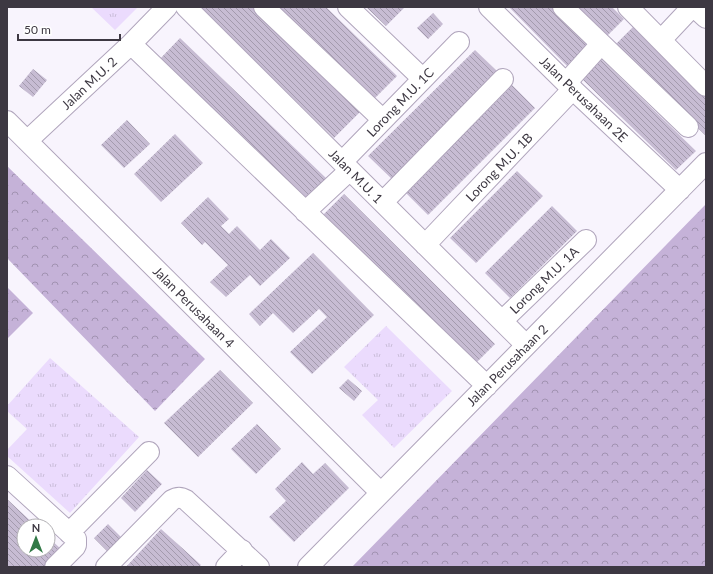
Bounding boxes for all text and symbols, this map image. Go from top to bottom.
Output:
scale bar [18,16,120,42]
text: 50 m [24,22,51,37]
street label: Jalan M.U. 2 [58,53,120,113]
street label: Jalan Perusahaan 2E [537,53,631,145]
street label: Lorong M.U. 1C [363,64,437,140]
street label: Lorong M.U. 1B [462,129,536,205]
street label: Jalan M.U. 1 [326,146,386,206]
street label: Lorong M.U. 1A [506,243,582,317]
street label: Jalan Perusahaan 4 [150,263,238,351]
street label: Jalan Perusahaan 2 [463,321,551,409]
north arrow [16,518,56,558]
text: N [32,521,40,534]

